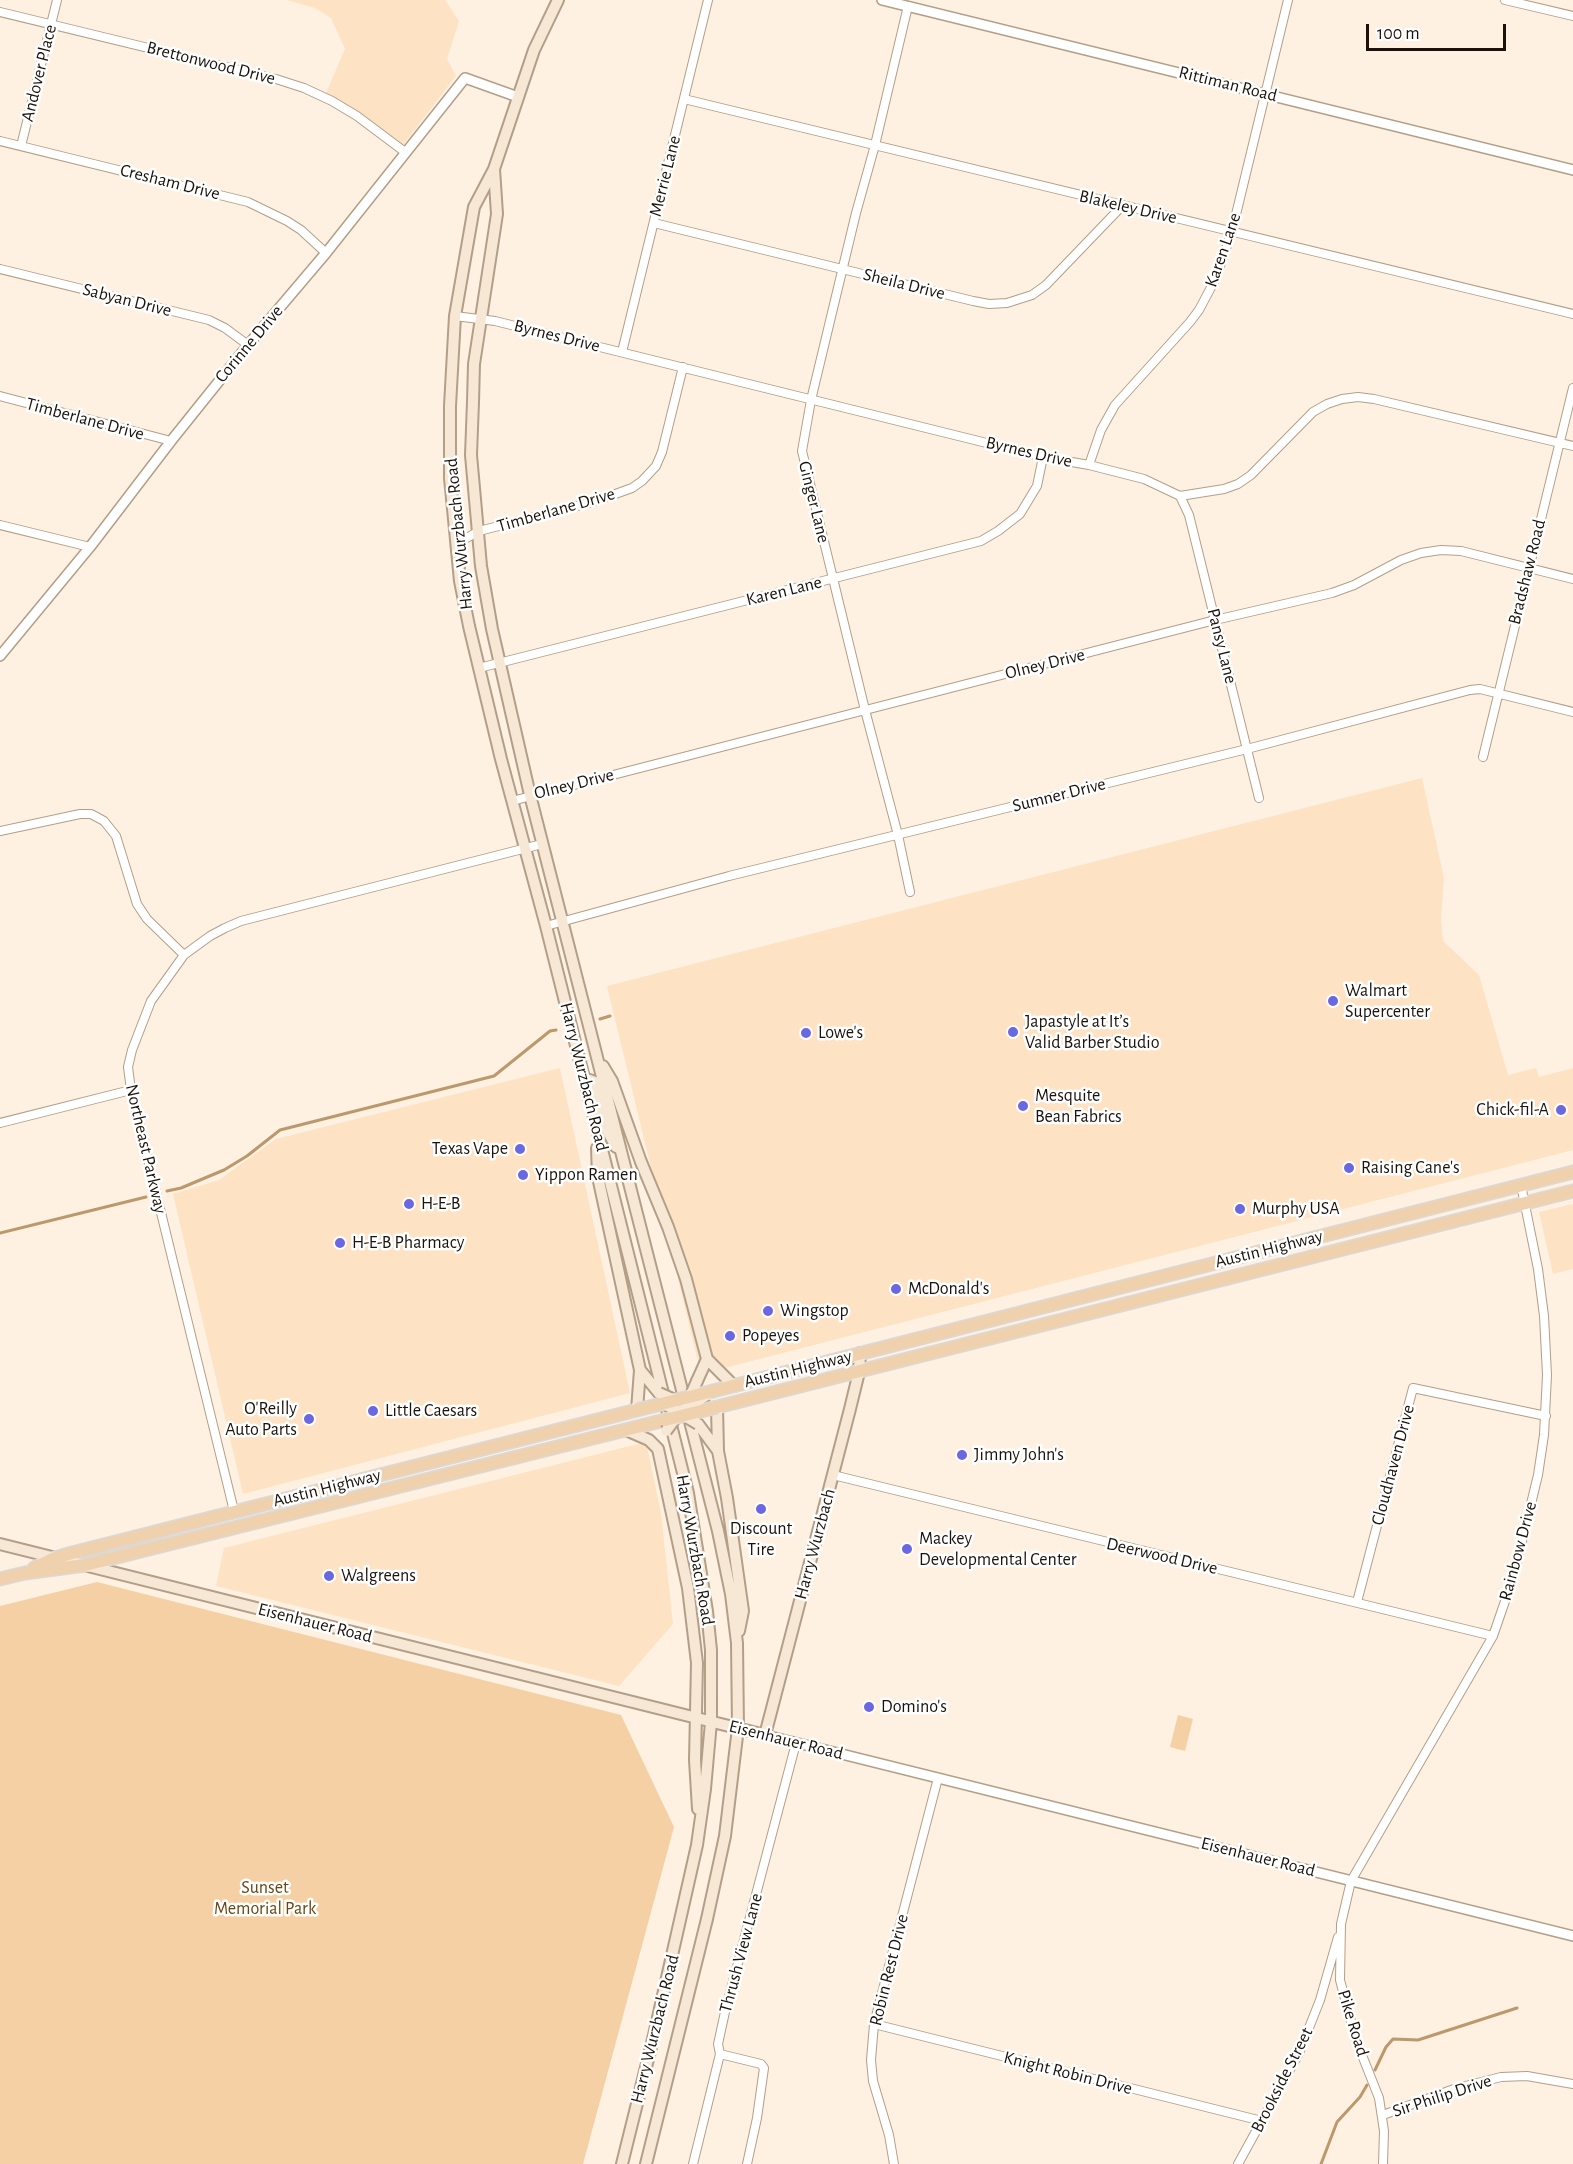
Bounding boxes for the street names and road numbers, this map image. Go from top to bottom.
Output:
street label: Andover Place [17,22,61,124]
street label: Brettonwood Drive [144,37,278,89]
street label: Rittiman Road [1176,61,1280,107]
street label: Merrie Lane [645,133,685,219]
street label: Cresham Drive [118,159,222,205]
street label: Blakeley Drive [1077,185,1179,229]
street label: Karen Lane [1200,210,1246,290]
street label: Sheila Drive [861,263,947,305]
street label: Sabyan Drive [80,279,174,321]
street label: Corinne Drive [210,301,288,387]
street label: Byrnes Drive [512,315,602,357]
street label: Timberlane Drive [24,393,146,445]
street label: Byrnes Drive [984,432,1074,472]
street label: Harry Wurzbach Road [440,457,478,611]
street label: Ginger Lane [793,459,835,545]
street label: Timberlane Drive [495,483,617,537]
street label: Bradshaw Road [1503,517,1551,627]
street label: Karen Lane [744,571,824,611]
street label: Pansy Lane [1202,606,1242,686]
street label: Olney Drive [1003,644,1087,684]
street label: Olney Drive [532,764,616,804]
street label: Sumner Drive [1010,773,1108,817]
street label: Harry Wurzbach Road [555,1000,613,1154]
street label: Northeast Parkway [121,1082,171,1216]
street label: Austin Highway [1213,1225,1325,1273]
street label: Austin Highway [742,1345,854,1393]
street label: Cloudhaven Drive [1367,1402,1419,1528]
street label: Austin Highway [271,1464,383,1512]
street label: Harry Wurzbach Road [671,1473,719,1627]
street label: Harry Wurzbach [790,1486,840,1602]
street label: Rainbow Drive [1494,1499,1542,1603]
street label: Deerwood Drive [1104,1533,1220,1579]
street label: Eisenhauer Road [256,1598,374,1648]
street label: Eisenhauer Road [727,1715,845,1765]
street label: Eisenhauer Road [1199,1832,1317,1882]
street label: Thrush View Lane [715,1891,767,2015]
street label: Robin Rest Drive [865,1912,913,2028]
street label: Harry Wurzbach Road [626,1952,684,2106]
street label: Pike Road [1333,1987,1373,2059]
street label: Brookside Street [1246,2024,1318,2136]
street label: Knight Robin Drive [1002,2047,1134,2099]
street label: Sir Philip Drive [1390,2070,1494,2122]

